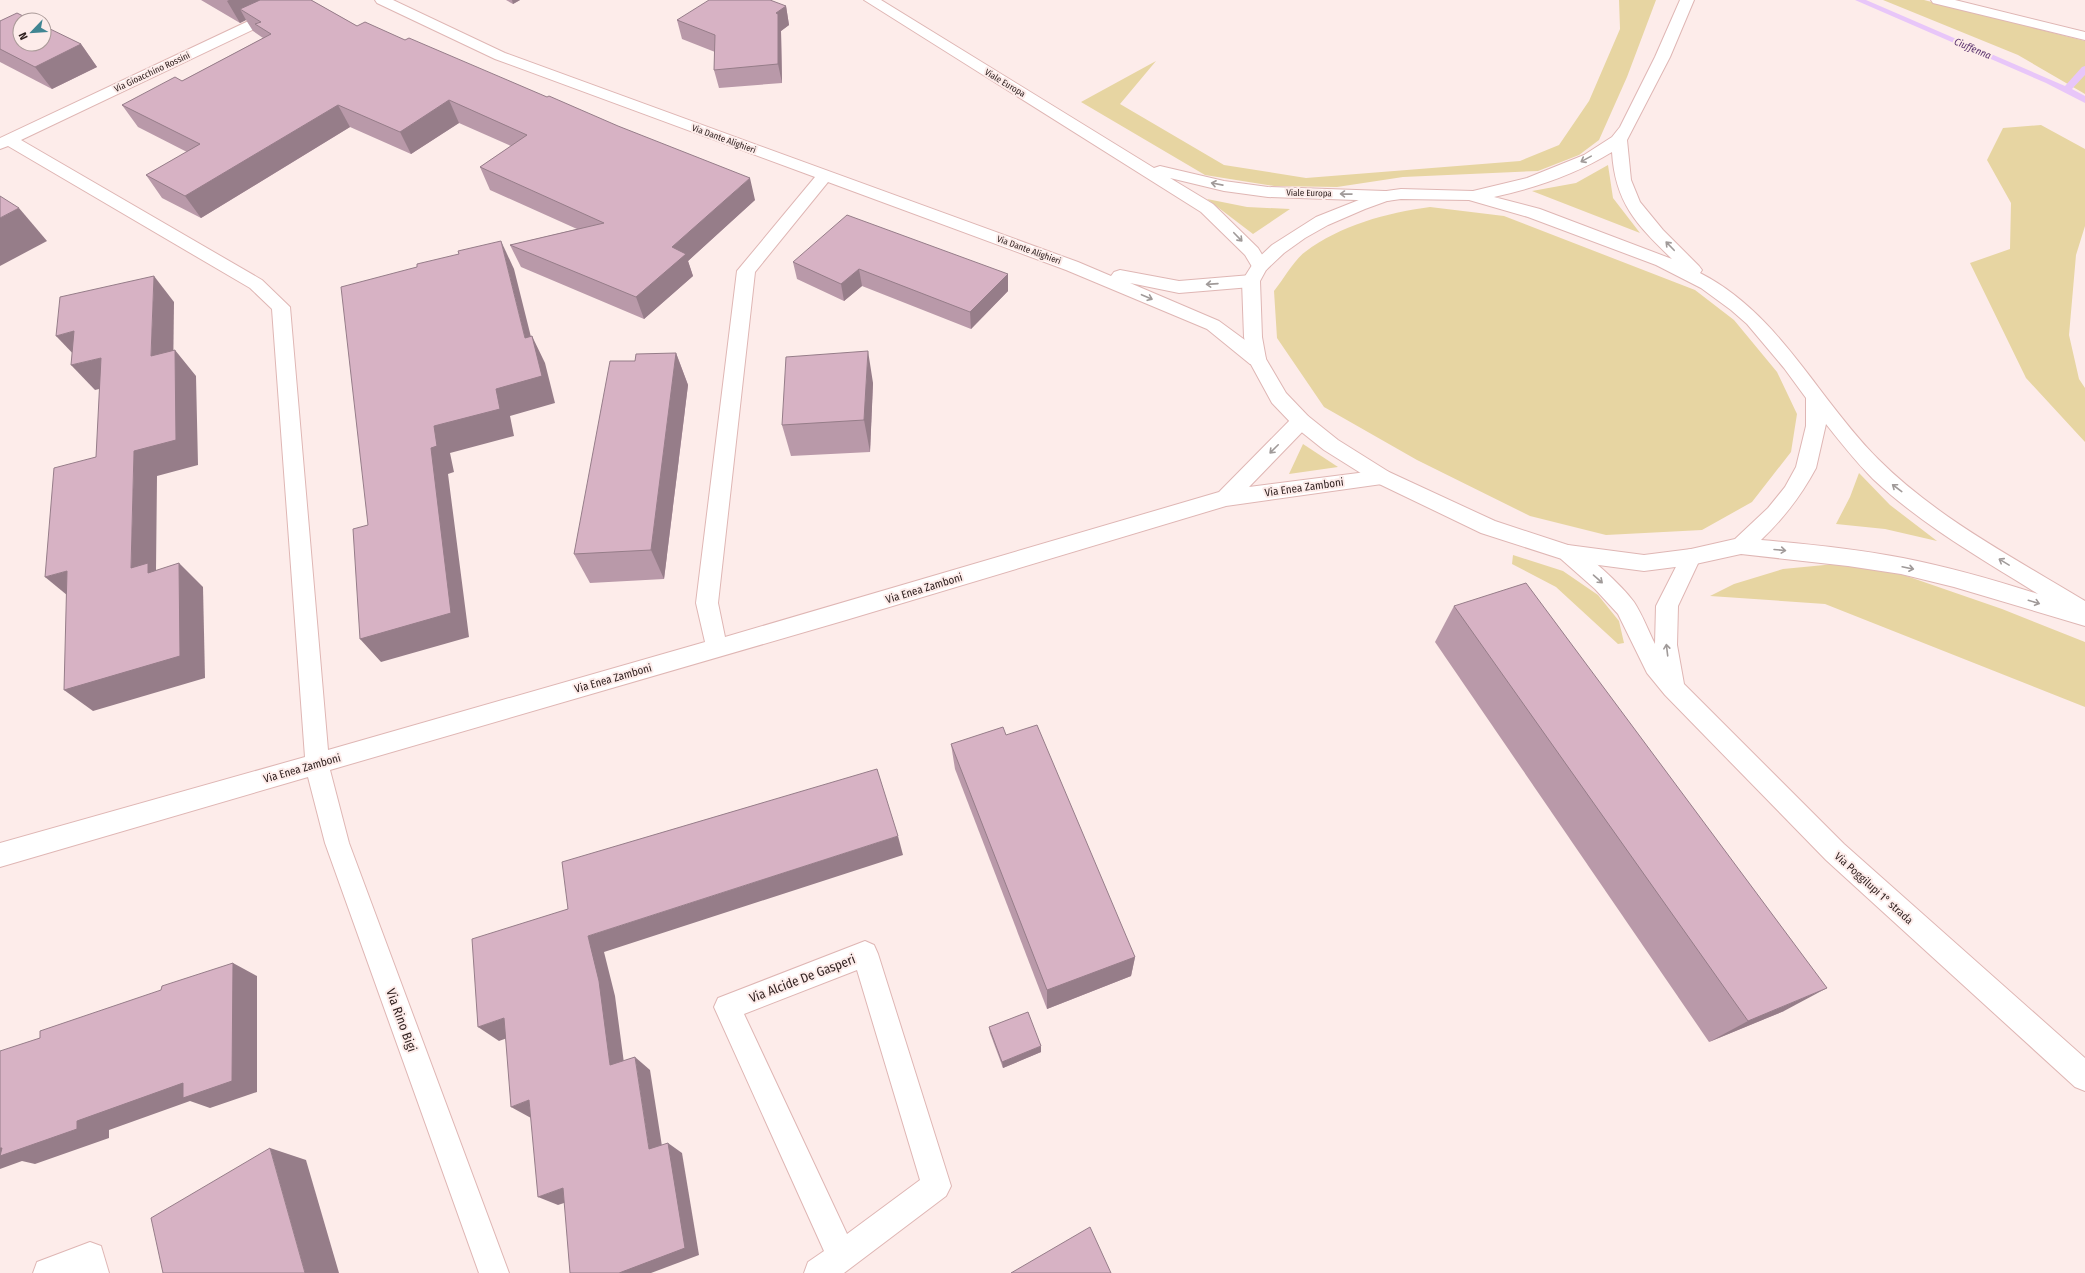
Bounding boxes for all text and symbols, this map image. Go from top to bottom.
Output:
north arrow [12,12,52,52]
text: N [16,30,31,42]
water label: Ciuffenna [1952,36,1993,62]
street label: Via Gioacchino Rossini [113,50,191,94]
street label: Viale Europa [983,67,1028,99]
street label: Via Dante Alighieri [691,123,757,155]
one-way arrow [1580,155,1592,163]
one-way arrow [1210,180,1223,188]
street label: Viale Europa [1286,188,1332,198]
one-way arrow [1340,190,1353,197]
one-way arrow [1233,232,1243,242]
street label: Via Dante Alighieri [996,234,1062,266]
one-way arrow [1665,241,1674,251]
one-way arrow [1206,281,1219,288]
one-way arrow [1141,294,1153,301]
one-way arrow [1269,444,1279,454]
street label: Via Enea Zamboni [1264,475,1345,499]
one-way arrow [1892,484,1903,492]
one-way arrow [1773,546,1786,554]
one-way arrow [1998,557,2010,565]
one-way arrow [1901,564,1914,572]
street label: Via Enea Zamboni [884,571,964,606]
one-way arrow [1592,574,1603,583]
one-way arrow [2027,599,2040,606]
one-way arrow [1663,644,1671,657]
street label: Via Enea Zamboni [573,661,653,696]
street label: Via Enea Zamboni [262,751,342,786]
street label: Via Poggilupi 1° strada [1832,850,1916,927]
street label: Via Alcide De Gasperi [747,951,857,1006]
street label: Via Rino Bigi [383,987,420,1054]

